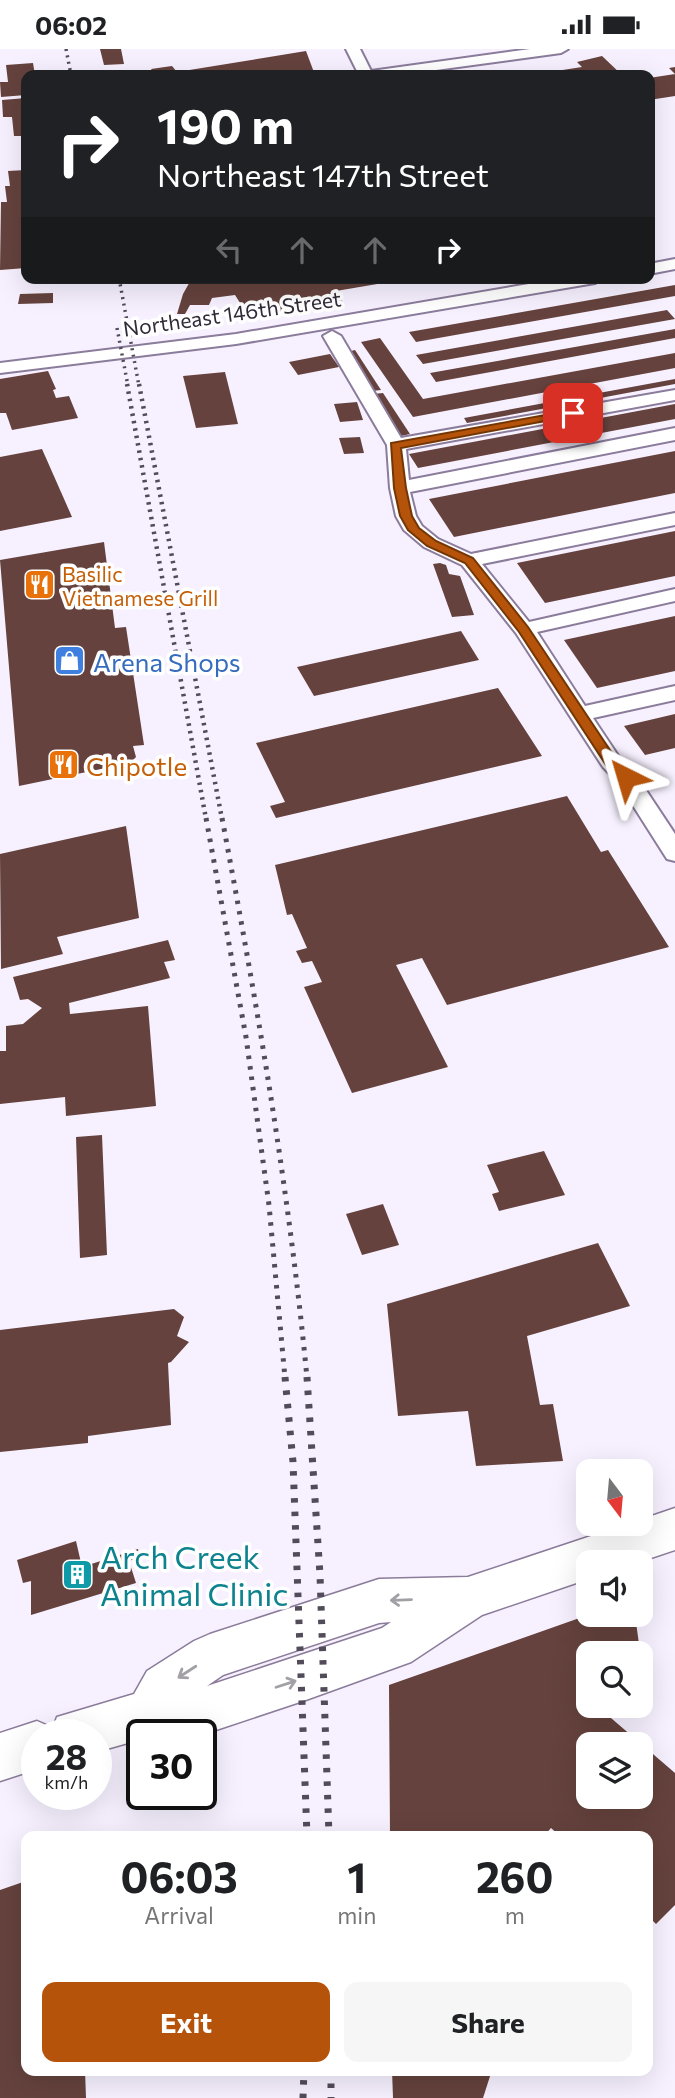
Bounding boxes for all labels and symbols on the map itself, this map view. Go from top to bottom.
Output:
street label: Northeast 146th Street [121,285,343,341]
pin [543,383,603,443]
place label: Basilic Vietnamese Grill [62,561,218,610]
restaurant icon: Basilic Vietnamese Grill [22,568,56,602]
shop icon: Arena Shops [53,644,87,678]
place label: Arena Shops [93,646,241,677]
position arrow [589,740,663,814]
restaurant icon: Chipotle [46,748,80,782]
place label: Chipotle [86,750,187,781]
north arrow [576,1459,653,1537]
place label: Arch Creek Animal Clinic [100,1536,288,1613]
building icon: Arch Creek Animal Clinic [60,1557,94,1591]
one-way arrow [390,1594,413,1607]
one-way arrow [178,1665,197,1679]
one-way arrow [275,1676,297,1689]
speed limit sign: 30 [126,1719,217,1810]

